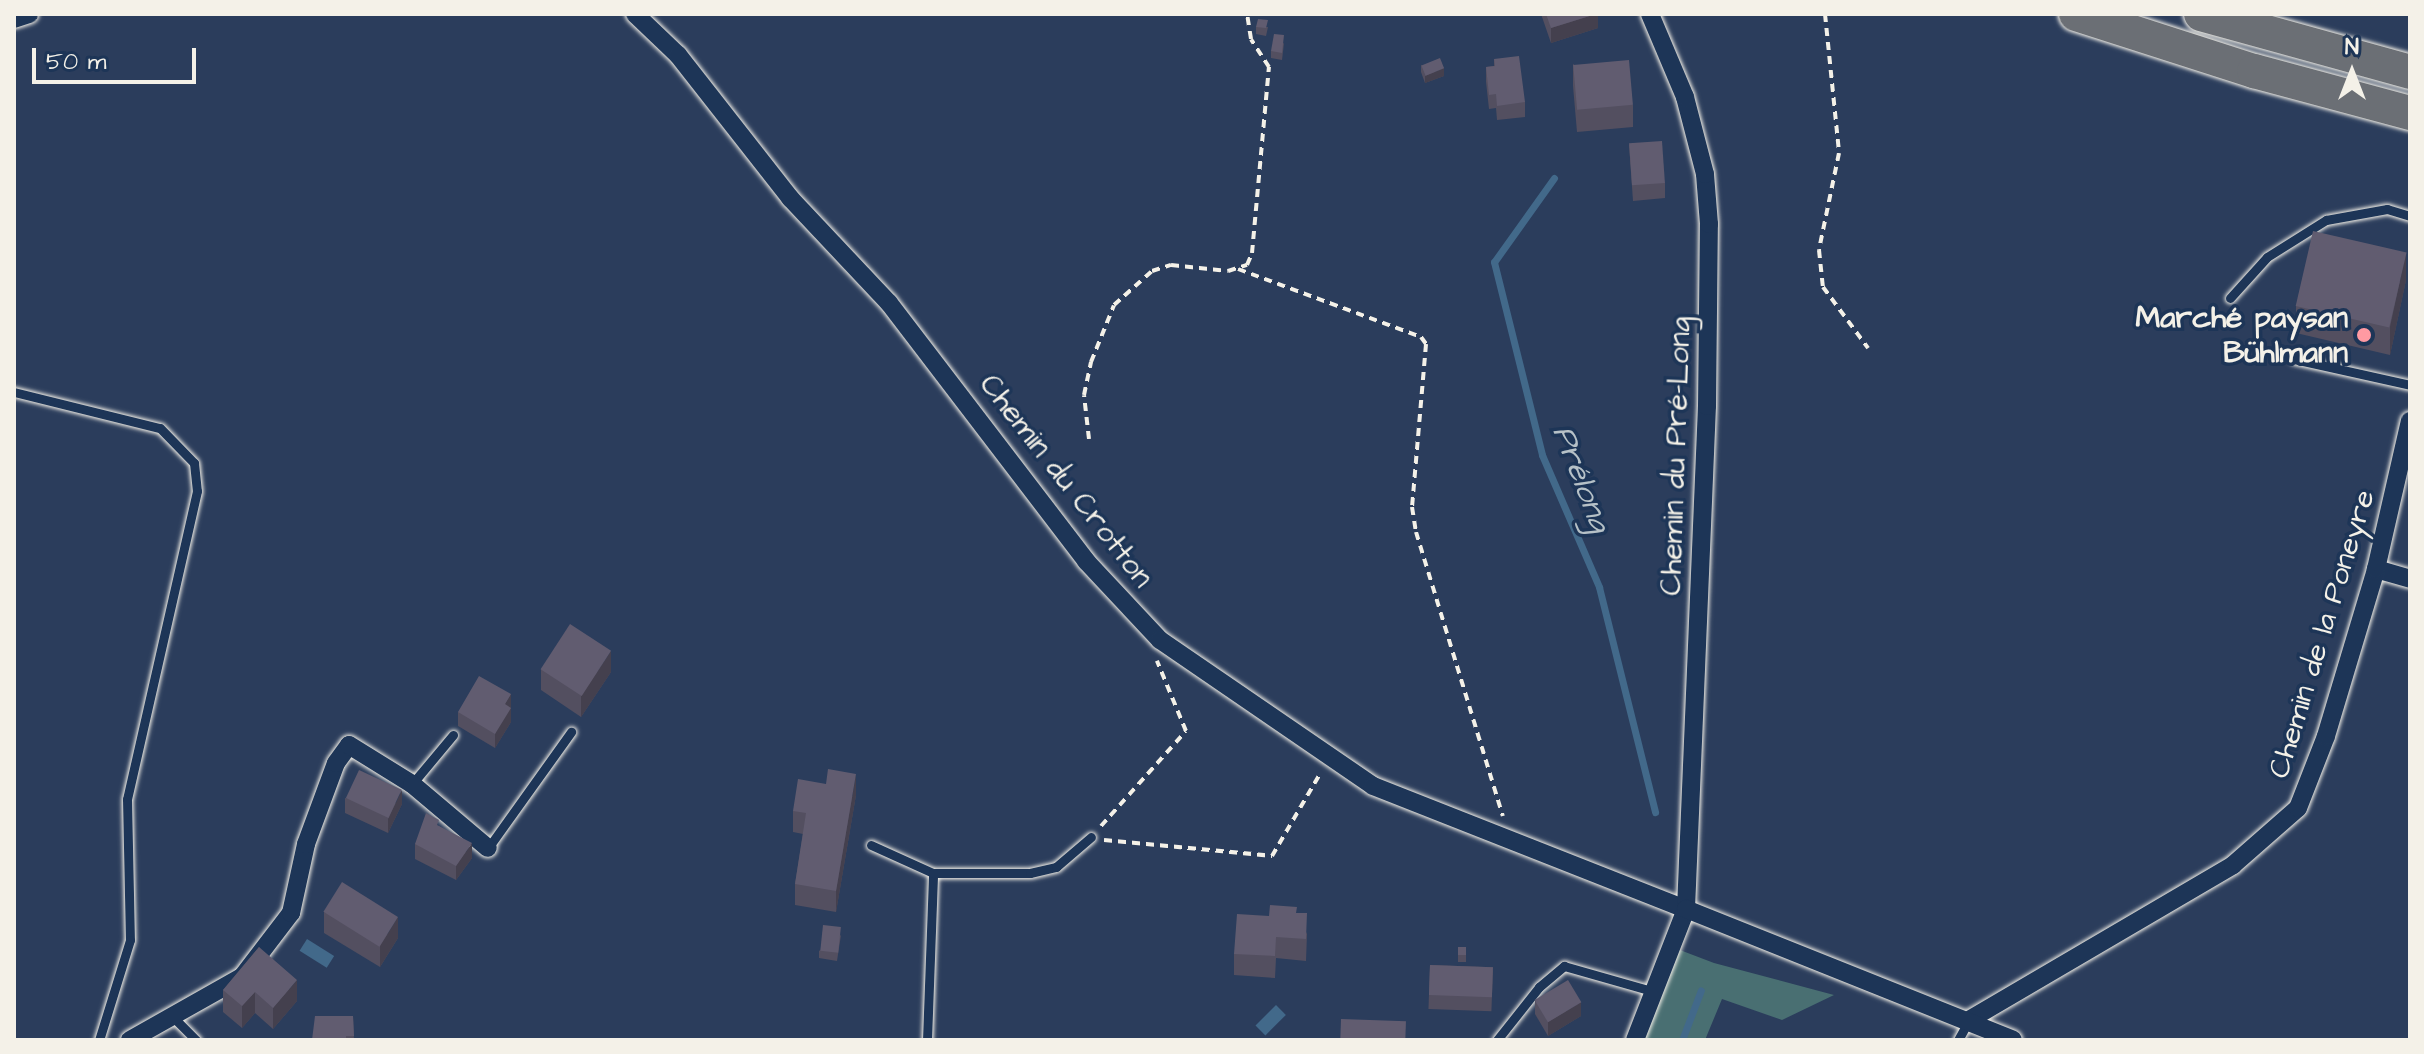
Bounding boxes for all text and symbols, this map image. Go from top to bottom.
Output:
scale bar [36,32,200,82]
north arrow [2312,32,2392,112]
text: N [2345,32,2359,63]
text: 50 m [46,45,106,79]
place label: Marché paysan Bühlmann [2136,300,2348,370]
street label: Chemin du Pré-Long [1653,316,1699,596]
marker: Marché paysan Bühlmann [2355,326,2373,344]
street label: Chemin du Crotton [972,367,1160,595]
water label: Prélong [1543,420,1619,538]
street label: Chemin de la Poneyre [2261,486,2383,782]

